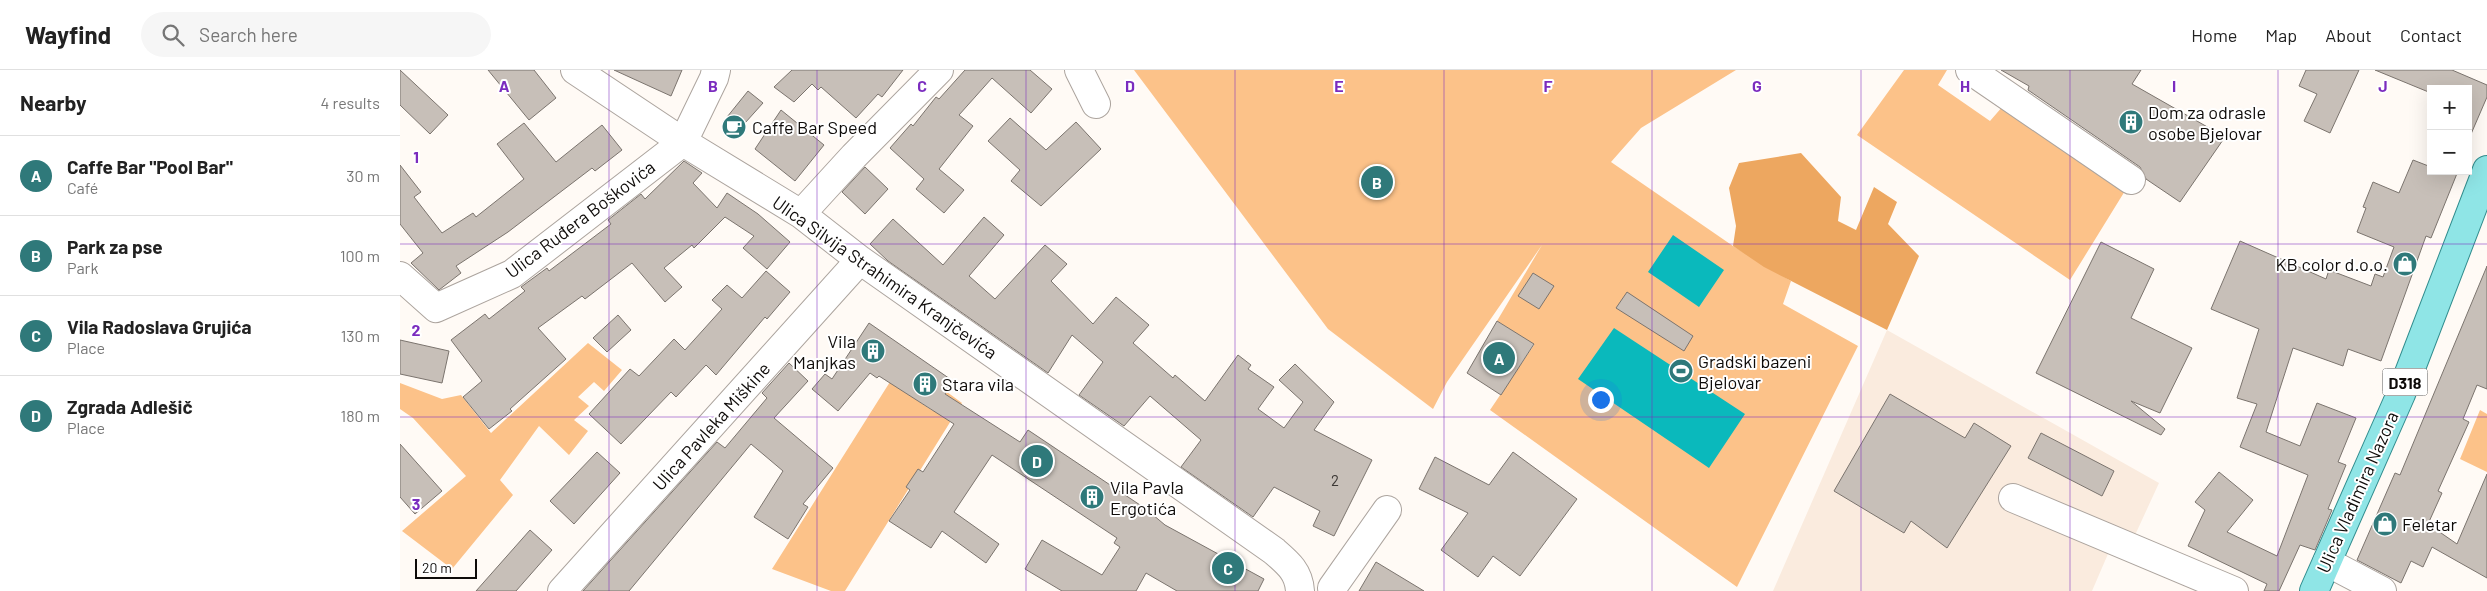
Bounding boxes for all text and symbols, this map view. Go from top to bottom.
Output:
search box [141,12,491,57]
text: Wayfind [25,20,111,49]
icon: search [159,21,187,49]
text: Search here [199,23,298,46]
text: Home [2191,24,2237,46]
text: Map [2265,24,2297,46]
text: About [2325,24,2372,46]
text: Contact [2400,24,2462,46]
text: A [499,76,510,95]
text: B [708,76,718,95]
text: C [917,76,927,95]
text: D [1125,76,1135,95]
text: E [1334,76,1344,95]
text: F [1544,76,1553,95]
text: G [1752,76,1762,95]
text: H [1960,76,1970,95]
text: I [2172,76,2176,95]
text: J [2378,76,2388,95]
map controls [2427,85,2472,175]
button: + [2427,85,2472,130]
text: Nearby [20,90,86,115]
text: 4 results [320,93,380,112]
place label: Dom za odrasle osobe Bjelovar [2148,101,2266,144]
building icon: Dom za odrasle osobe Bjelovar [2118,109,2144,135]
cafe icon: Caffe Bar Speed [721,114,747,140]
place label: Caffe Bar Speed [752,116,877,138]
button: − [2427,130,2472,175]
text: 1 [413,147,419,166]
text: Caffe Bar "Pool Bar" [67,155,233,178]
street label: Ulica Ruđera Boškovića [501,156,659,282]
pin: B [1361,163,1393,201]
text: A [31,166,41,185]
text: 30 m [346,166,380,185]
text: Café [67,178,98,197]
street label: Ulica Silvija Strahimira Kranjčevića [768,191,1002,363]
text: Park za pse [67,235,163,258]
text: B [31,246,41,265]
text: 100 m [340,246,380,265]
shop icon: KB color d.o.o. [2392,251,2418,277]
place label: KB color d.o.o. [2276,253,2388,275]
text: Park [67,258,98,277]
text: Vila Radoslava Grujića [67,315,251,338]
text: 2 [412,320,421,339]
text: C [31,326,41,345]
text: 130 m [341,326,380,345]
place label: Vila Manjkas [793,330,856,373]
text: Place [67,338,105,357]
building icon: Vila Manjkas [860,338,886,364]
pin: A [1483,339,1515,377]
place label: Gradski bazeni Bjelovar [1698,350,1811,393]
street label: Ulica Pavleka Miškine [648,357,774,495]
sports icon: Gradski bazeni Bjelovar [1668,358,1694,384]
road number: D318 [2382,368,2428,396]
building icon: Stara vila [912,371,938,397]
place label: Stara vila [942,373,1014,395]
your location [1588,387,1614,413]
text: Zgrada Adlešič [67,395,193,418]
text: D [31,406,41,425]
text: 180 m [341,406,380,425]
street label: Ulica Vladimira Nazora [2311,408,2403,576]
text: Place [67,418,105,437]
pin: D [1021,442,1053,480]
house number: 2 [1331,471,1339,489]
place label: Vila Pavla Ergotića [1110,476,1184,519]
building icon: Vila Pavla Ergotića [1079,484,1105,510]
text: 3 [412,494,420,513]
shop icon: Feletar [2372,511,2398,537]
place label: Feletar [2402,513,2457,535]
pin: C [1212,549,1244,587]
scale bar [415,556,478,579]
text: 20 m [422,559,452,576]

